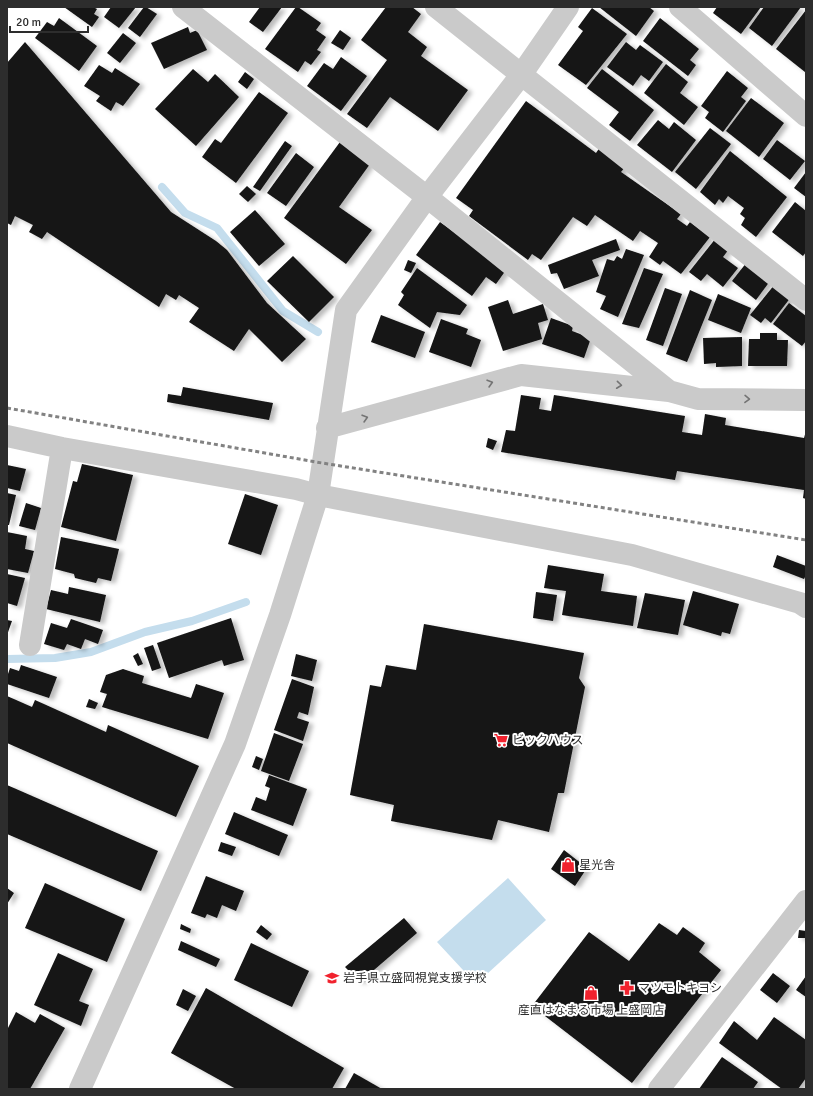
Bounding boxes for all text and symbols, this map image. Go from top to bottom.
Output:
scale bar [10,8,88,34]
text: 20 m [16,15,41,30]
one-way arrow [487,379,494,388]
one-way arrow [615,381,622,390]
one-way arrow [744,395,750,403]
one-way arrow [361,414,368,423]
supermarket icon: ビックハウス [493,732,509,748]
place label: ビックハウス [512,733,583,748]
shop icon: 星光舎 [560,857,576,873]
place label: 星光舎 [579,858,615,873]
school or university icon: 岩手県立盛岡視覚支援学校 [324,970,340,986]
place label: 岩手県立盛岡視覚支援学校 [343,971,487,986]
pharmacy icon: マツモトキヨシ [619,980,635,996]
place label: マツモトキヨシ [638,981,722,996]
shop icon: 産直はなまる市場 上盛岡店 [583,985,599,1001]
place label: 産直はなまる市場 上盛岡店 [518,1003,664,1018]

